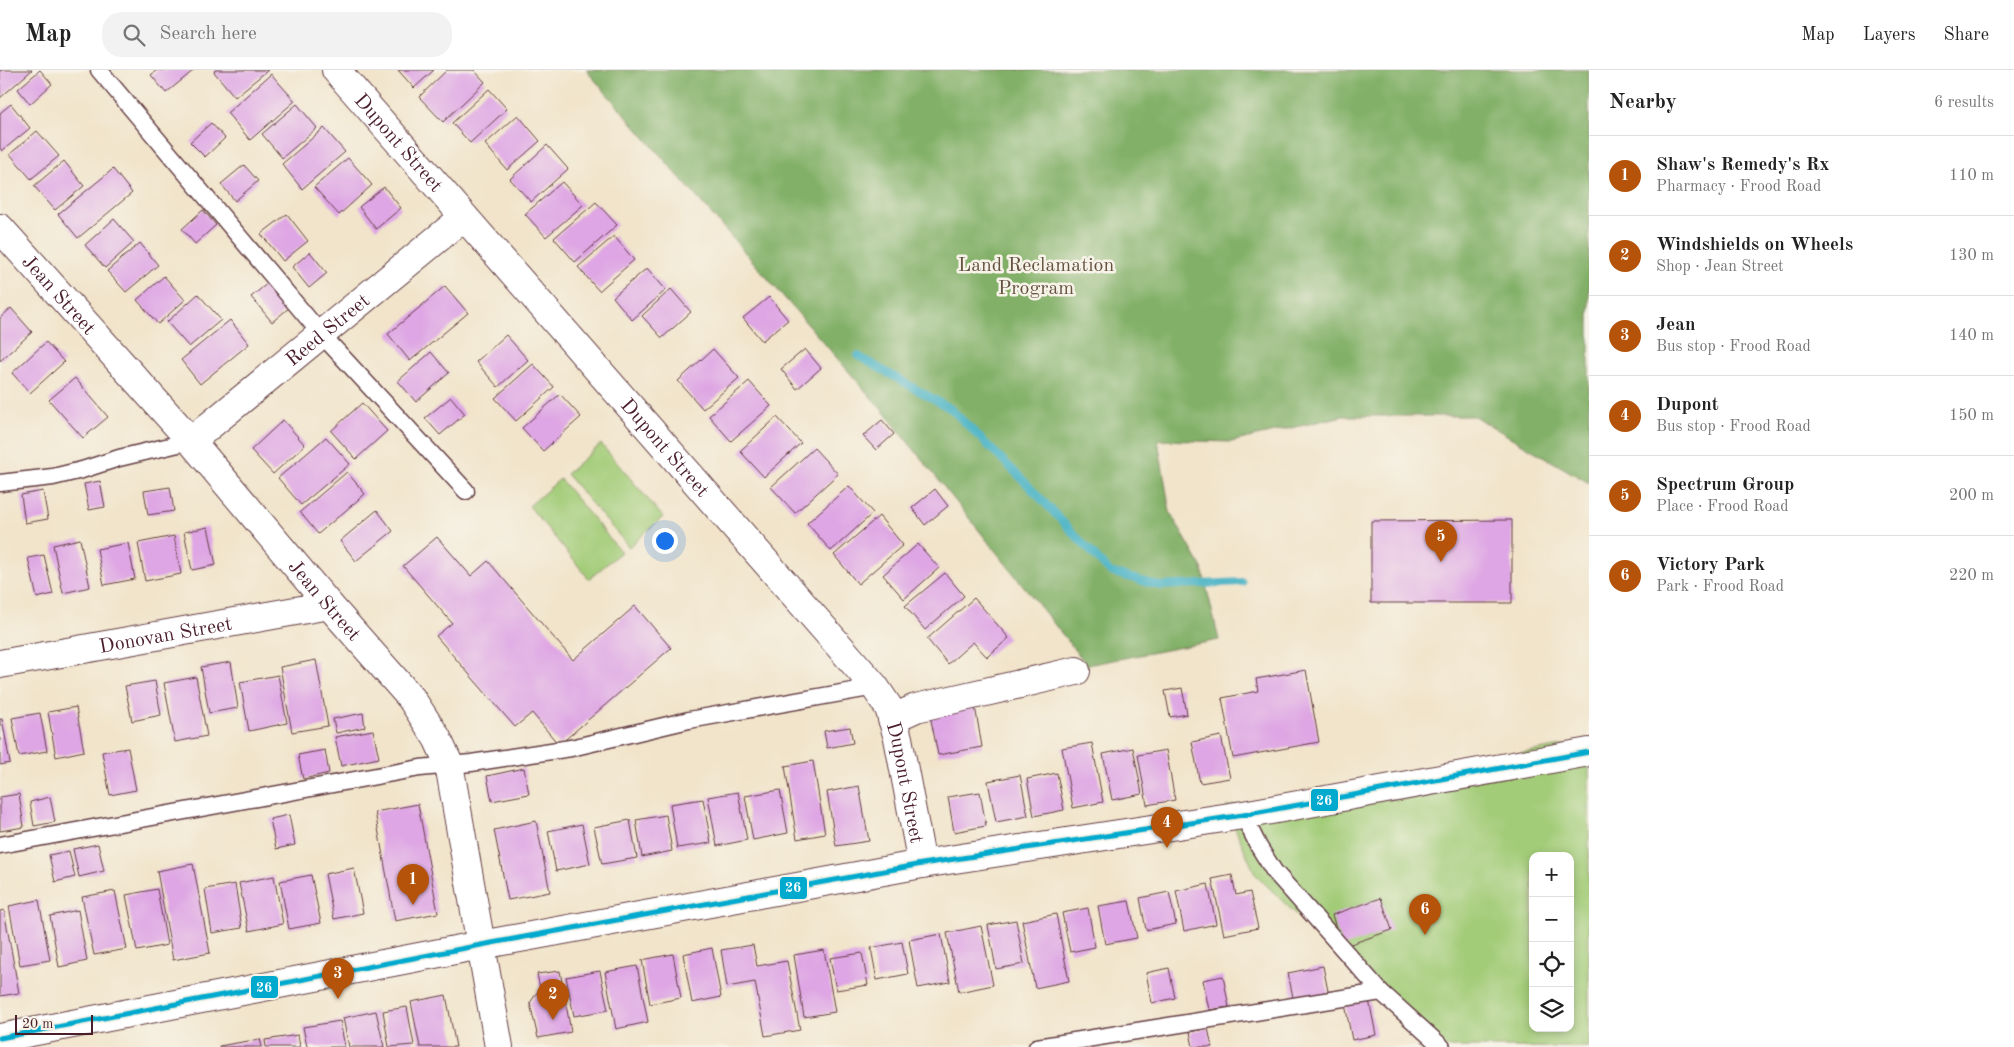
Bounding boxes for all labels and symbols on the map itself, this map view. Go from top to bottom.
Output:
street label: Dupont Street [350,91,446,197]
street label: Jean Street [17,252,99,339]
park label: Land Reclamation Program [958,256,1114,299]
street label: Reed Street [283,291,374,371]
street label: Dupont Street [616,396,712,502]
pin: 5 [1425,521,1457,562]
your location [652,528,678,554]
street label: Jean Street [284,557,364,645]
street label: Donovan Street [98,615,234,658]
street label: Dupont Street [882,720,926,845]
line badge: 26 [1310,788,1339,812]
text: 26 [1316,794,1332,808]
pin: 4 [1151,807,1183,848]
pin: 1 [397,864,429,905]
line badge: 26 [779,876,808,900]
text: 26 [785,881,801,895]
pin: 6 [1409,894,1441,935]
pin: 3 [322,958,354,999]
line badge: 26 [250,975,279,999]
pin: 2 [537,979,569,1020]
text: 26 [256,981,272,995]
scale bar [15,1012,92,1035]

